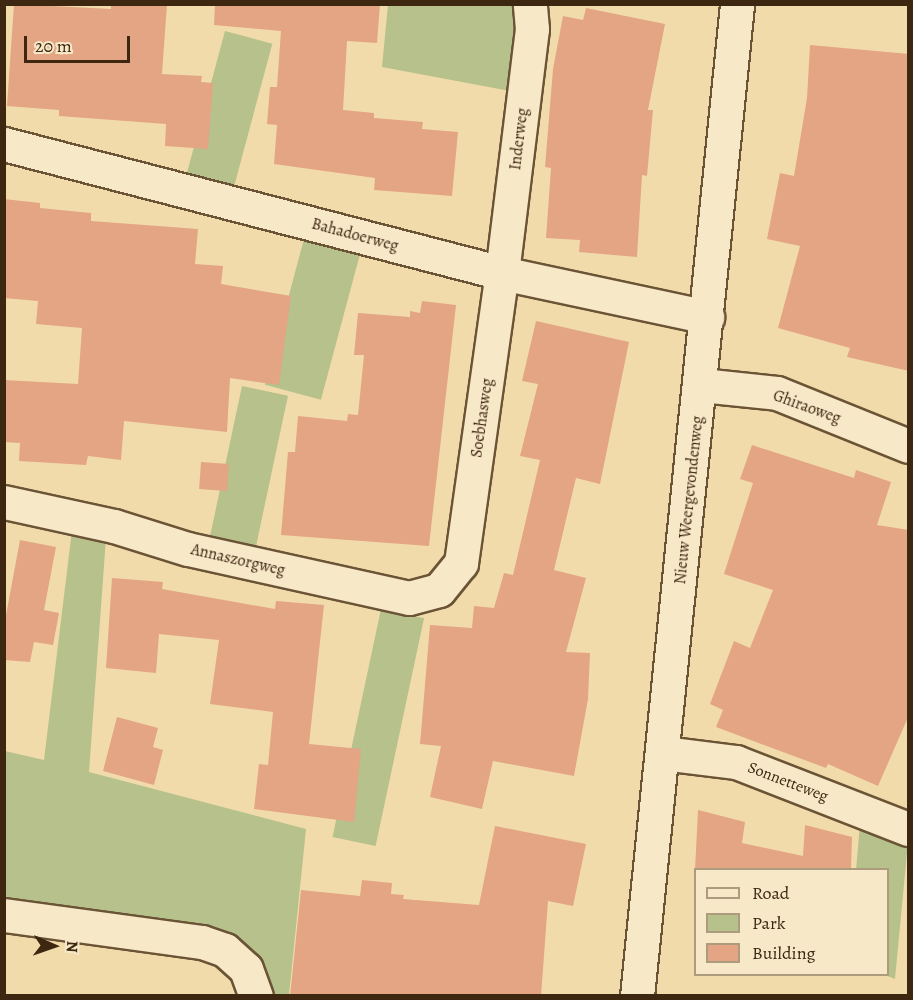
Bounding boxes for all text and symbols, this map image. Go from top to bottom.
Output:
scale bar [27,24,134,62]
text: 20 m [35,34,72,58]
street label: Inderweg [506,107,532,171]
street label: Bahadoerweg [309,214,401,256]
street label: Soebhasweg [467,377,497,459]
street label: Ghiraoweg [770,386,844,428]
street label: Nieuw Weergevondenweg [671,415,707,585]
street label: Annaszorgweg [189,540,287,580]
street label: Sonnetteweg [745,758,831,806]
legend [694,868,889,976]
text: Road [752,881,789,905]
text: Park [752,911,786,935]
north arrow [24,916,84,976]
text: N [61,940,83,953]
text: Building [752,941,816,965]

